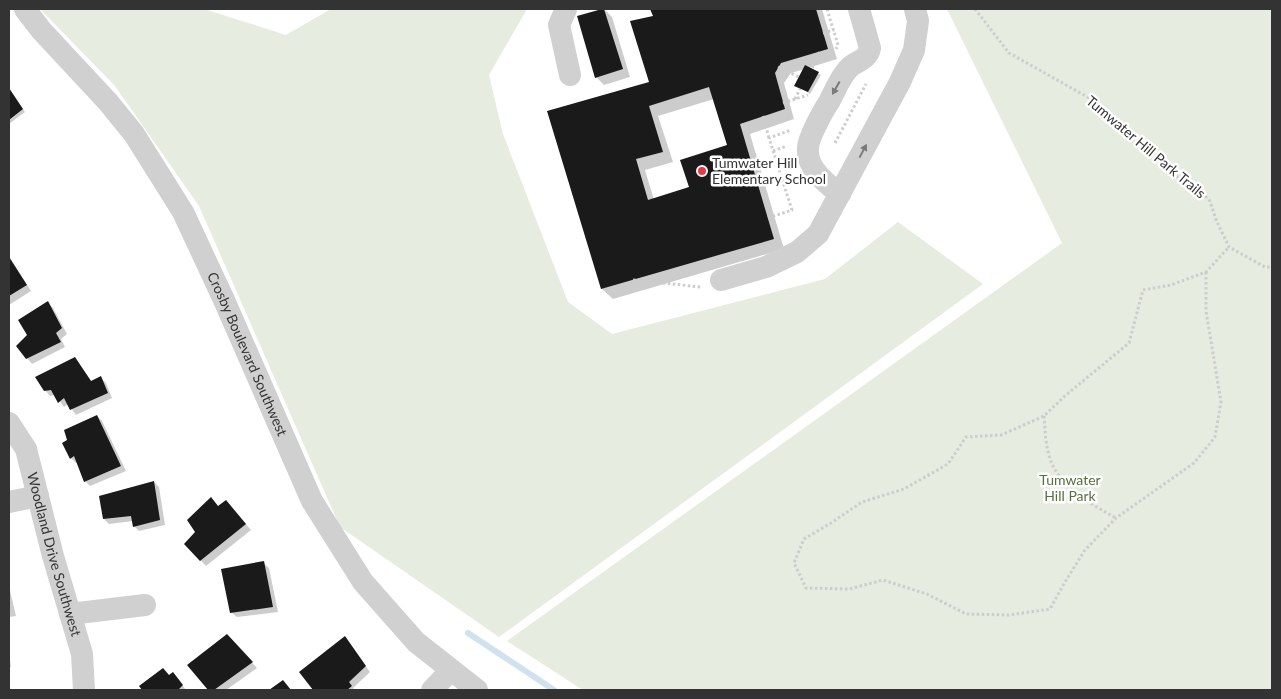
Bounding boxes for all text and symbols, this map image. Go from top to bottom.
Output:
one-way arrow [832,81,840,95]
street label: Tumwater Hill Park Trails [1083,92,1210,202]
one-way arrow [859,143,867,158]
place label: Tumwater Hill Elementary School [712,154,826,187]
marker: Tumwater Hill Elementary School [696,165,708,177]
street label: Crosby Boulevard Southwest [204,269,291,438]
street label: Woodland Drive Southwest [24,470,85,638]
park label: Tumwater Hill Park [1039,471,1101,504]

